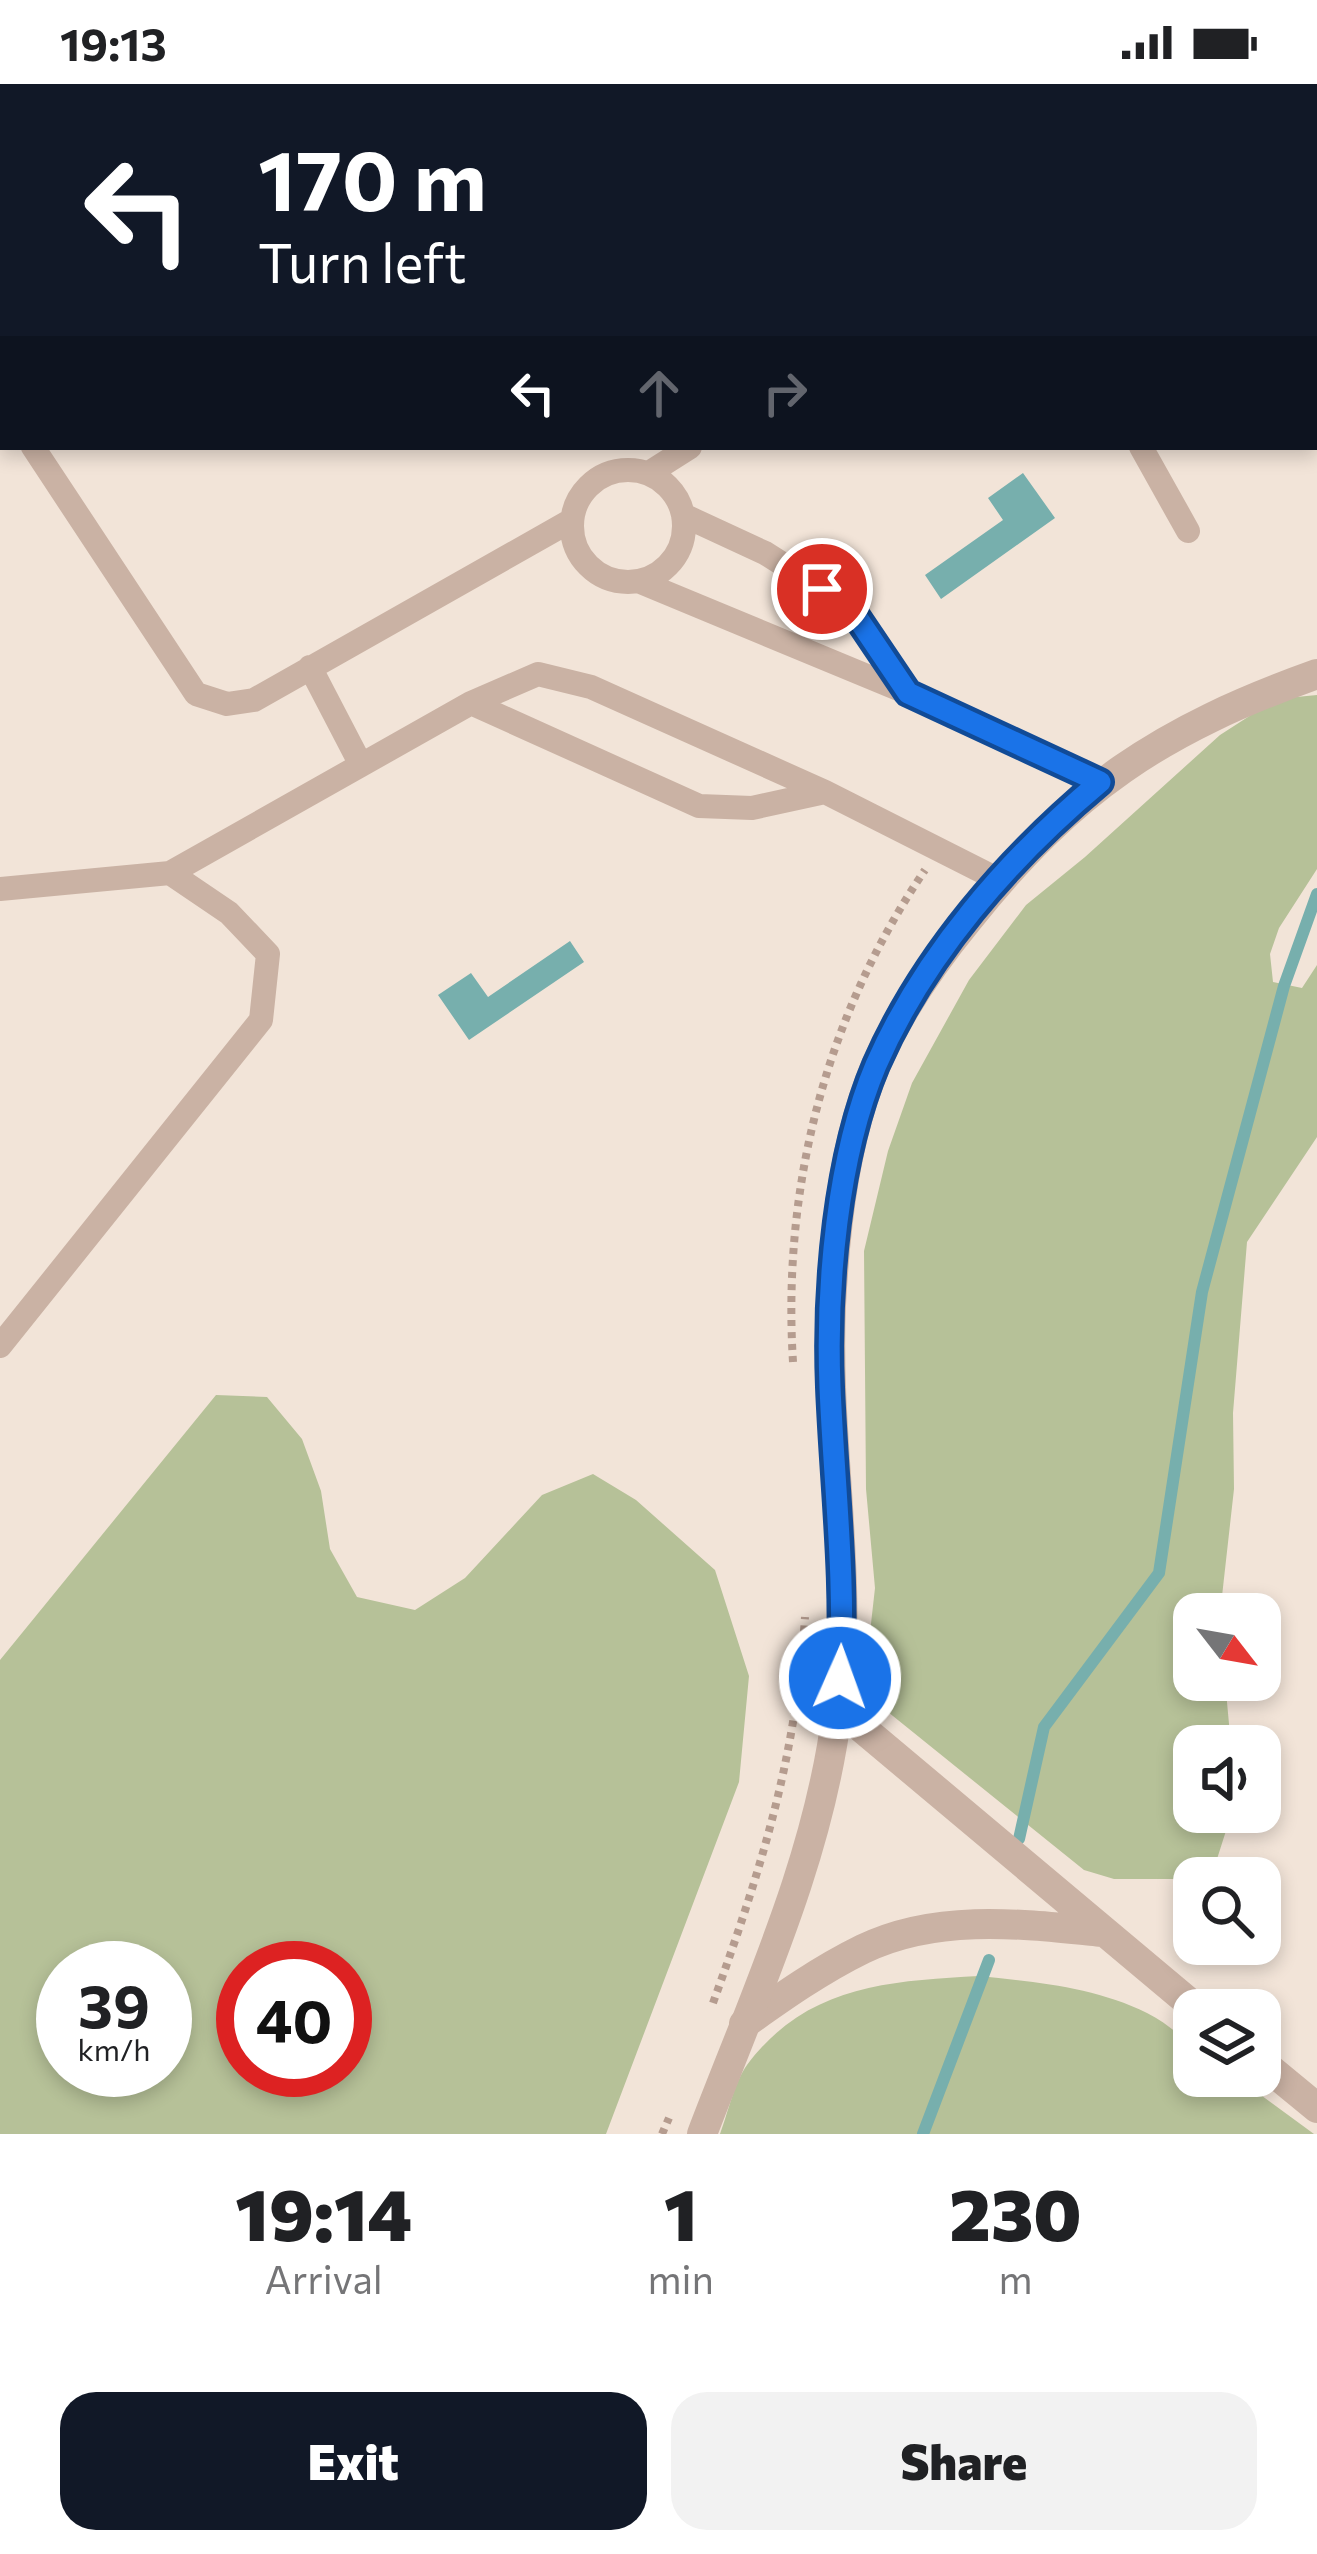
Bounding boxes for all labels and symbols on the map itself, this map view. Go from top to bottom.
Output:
pin [771,538,873,640]
north arrow [1173,1593,1281,1701]
position arrow [777,1615,903,1741]
speed limit sign: 40 [216,1941,372,2097]

